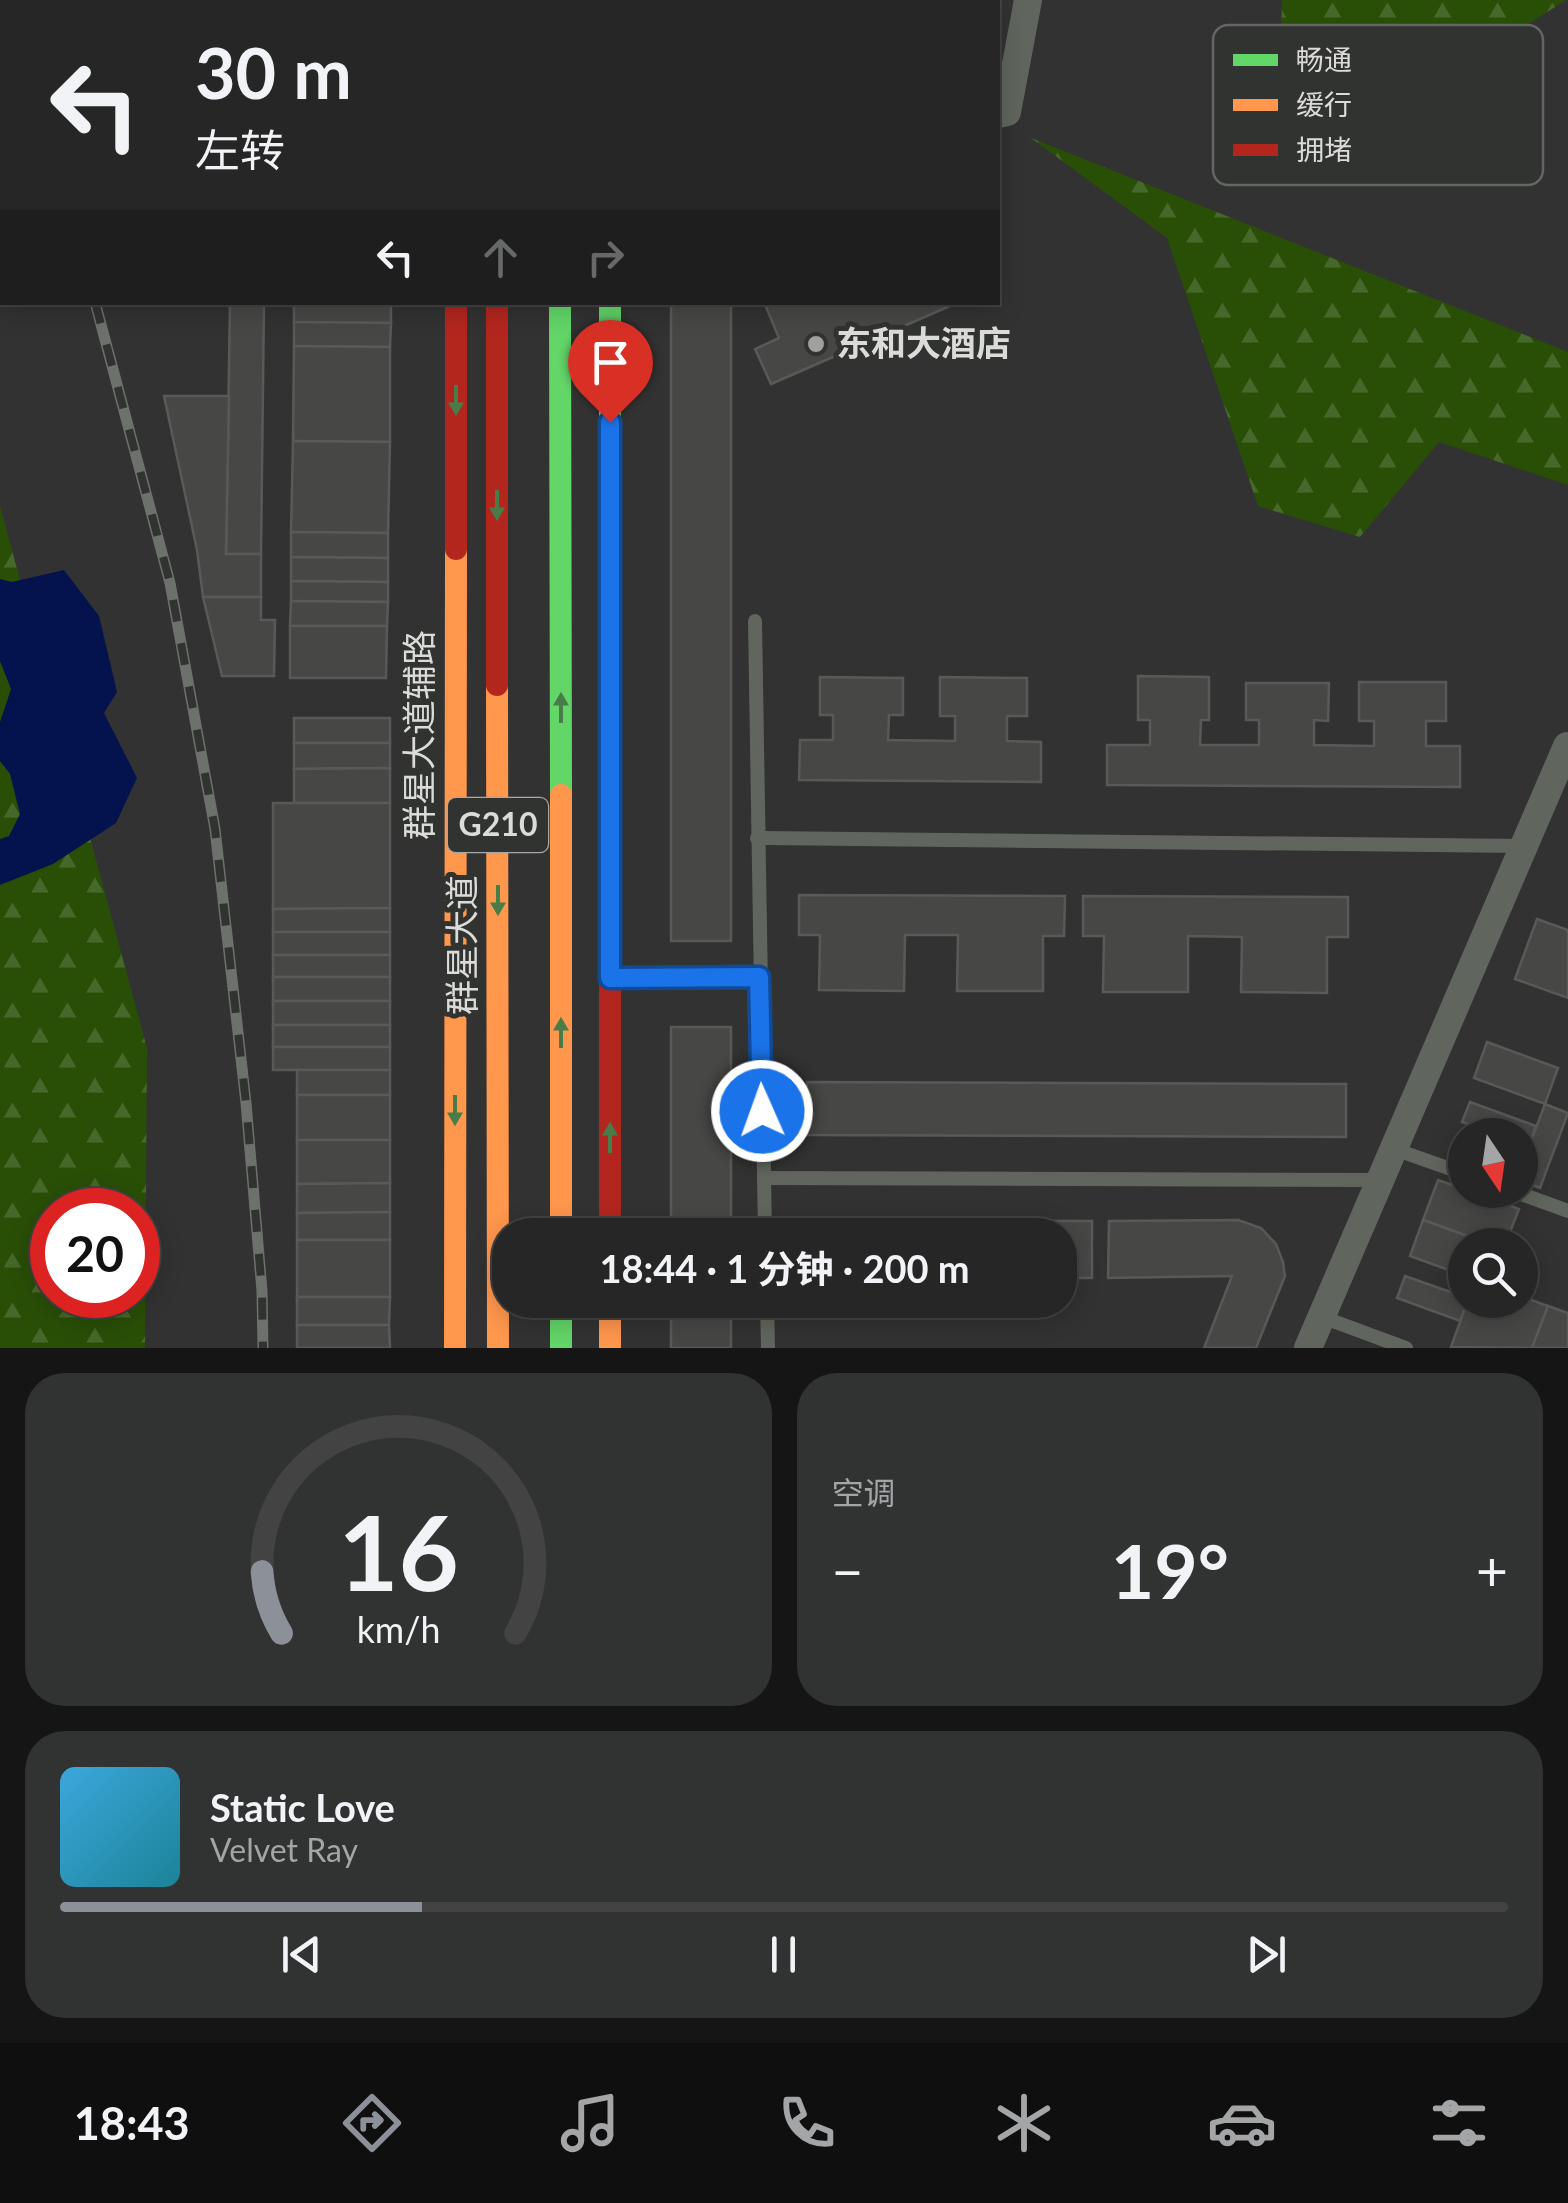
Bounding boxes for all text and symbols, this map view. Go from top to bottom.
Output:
legend [1213,25,1543,185]
text: 30 m [195,30,352,114]
icon: left [30,40,160,170]
text: 畅通 [1296,42,1352,76]
text: 缓行 [1296,87,1352,121]
text: 左转 [195,123,285,177]
text: 拥堵 [1296,132,1352,166]
icon: left [368,230,423,285]
icon: ahead [473,230,528,285]
icon: right [578,230,633,285]
pin [568,320,653,423]
place label: 东和大酒店 [836,321,1011,363]
marker: 东和大酒店 [805,333,827,355]
icon: arrive [583,335,638,390]
one-way arrow [448,384,464,416]
one-way arrow [489,489,505,521]
street label: 群星大道辅路 [397,630,439,840]
one-way arrow [552,691,568,723]
road number: G210 [448,798,548,852]
street label: 群星大道 [440,875,482,1015]
one-way arrow [490,884,506,916]
one-way arrow [553,1016,569,1048]
position arrow [710,1059,814,1163]
one-way arrow [447,1094,463,1126]
north arrow [1448,1118,1538,1208]
map controls [1448,1118,1538,1318]
one-way arrow [602,1121,618,1153]
speed limit sign: 20 [30,1188,160,1318]
button: search [1448,1228,1538,1318]
text: 18:44 · 1 分钟 · 200 m [599,1245,970,1291]
text: 空调 [832,1473,896,1512]
text: 16 [338,1488,459,1613]
text: 19° [1111,1525,1229,1615]
text: − [832,1537,863,1603]
text: + [1476,1537,1508,1603]
text: km/h [356,1608,440,1651]
text: Static Love [210,1784,395,1830]
text: Velvet Ray [210,1830,358,1869]
icon: previous [274,1927,329,1982]
icon: pause [756,1927,811,1982]
icon: next [1239,1927,1294,1982]
icon: directions [337,2088,407,2158]
icon: music [555,2088,625,2158]
icon: phone [772,2088,842,2158]
icon: climate [989,2088,1059,2158]
icon: car [1207,2088,1277,2158]
icon: filters [1424,2088,1494,2158]
text: 18:43 [74,2096,190,2150]

